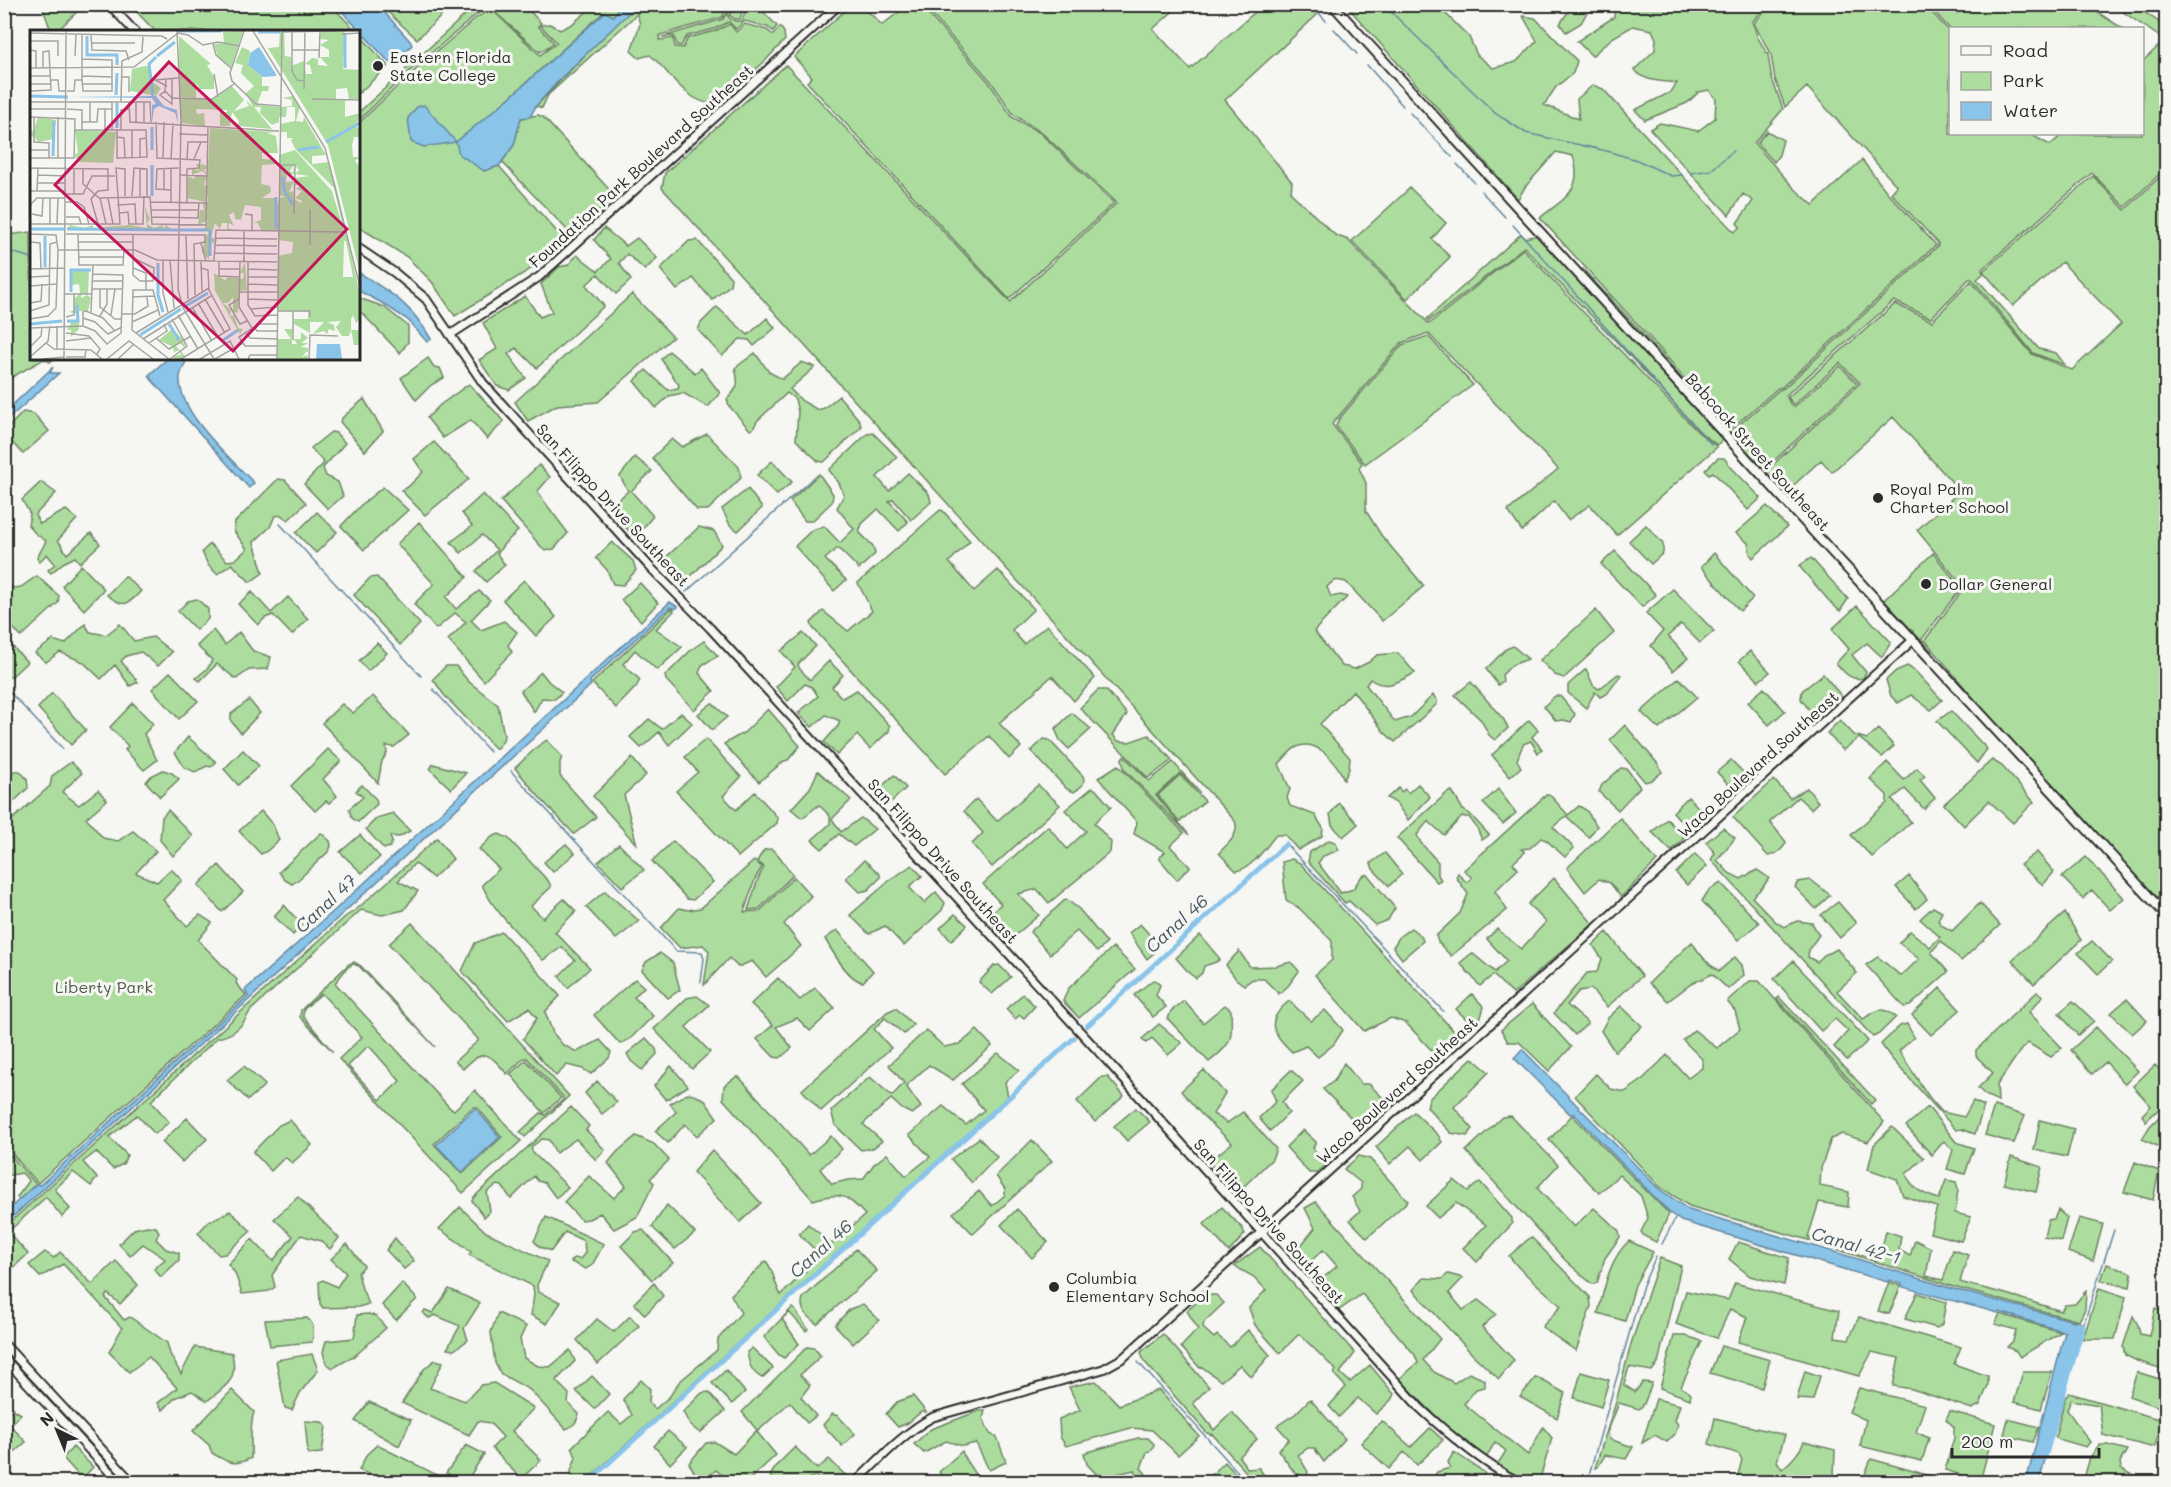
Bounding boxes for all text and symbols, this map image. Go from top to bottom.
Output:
legend [1949,27,2144,135]
inset map [30,30,360,360]
text: Road [2003,38,2048,62]
place label: Eastern Florida State College [390,46,511,85]
marker: Eastern Florida State College [371,59,385,73]
street label: Foundation Park Boulevard Southeast [524,59,757,272]
text: Park [2003,68,2044,92]
text: Water [2003,98,2058,122]
street label: Babcock Street Southeast [1682,368,1835,535]
street label: San Filippo Drive Southeast [532,419,695,591]
place label: Royal Palm Charter School [1890,478,2009,517]
marker: Royal Palm Charter School [1871,491,1885,505]
place label: Dollar General [1938,573,2052,594]
marker: Dollar General [1919,577,1933,591]
street label: Waco Boulevard Southeast [1673,686,1843,842]
street label: San Filippo Drive Southeast [863,774,1023,948]
water label: Canal 47 [289,869,361,938]
water label: Canal 46 [1140,889,1213,958]
park label: Liberty Park [55,976,153,997]
street label: Waco Boulevard Southeast [1312,1012,1482,1168]
street label: San Filippo Drive Southeast [1189,1134,1349,1308]
water label: Canal 46 [784,1214,857,1283]
water label: Canal 42-1 [1809,1221,1904,1269]
place label: Columbia Elementary School [1066,1267,1210,1306]
marker: Columbia Elementary School [1047,1280,1061,1294]
north arrow [27,1400,87,1460]
text: N [35,1407,58,1430]
scale bar [1952,1421,2099,1459]
text: 200 m [1961,1429,2013,1453]

